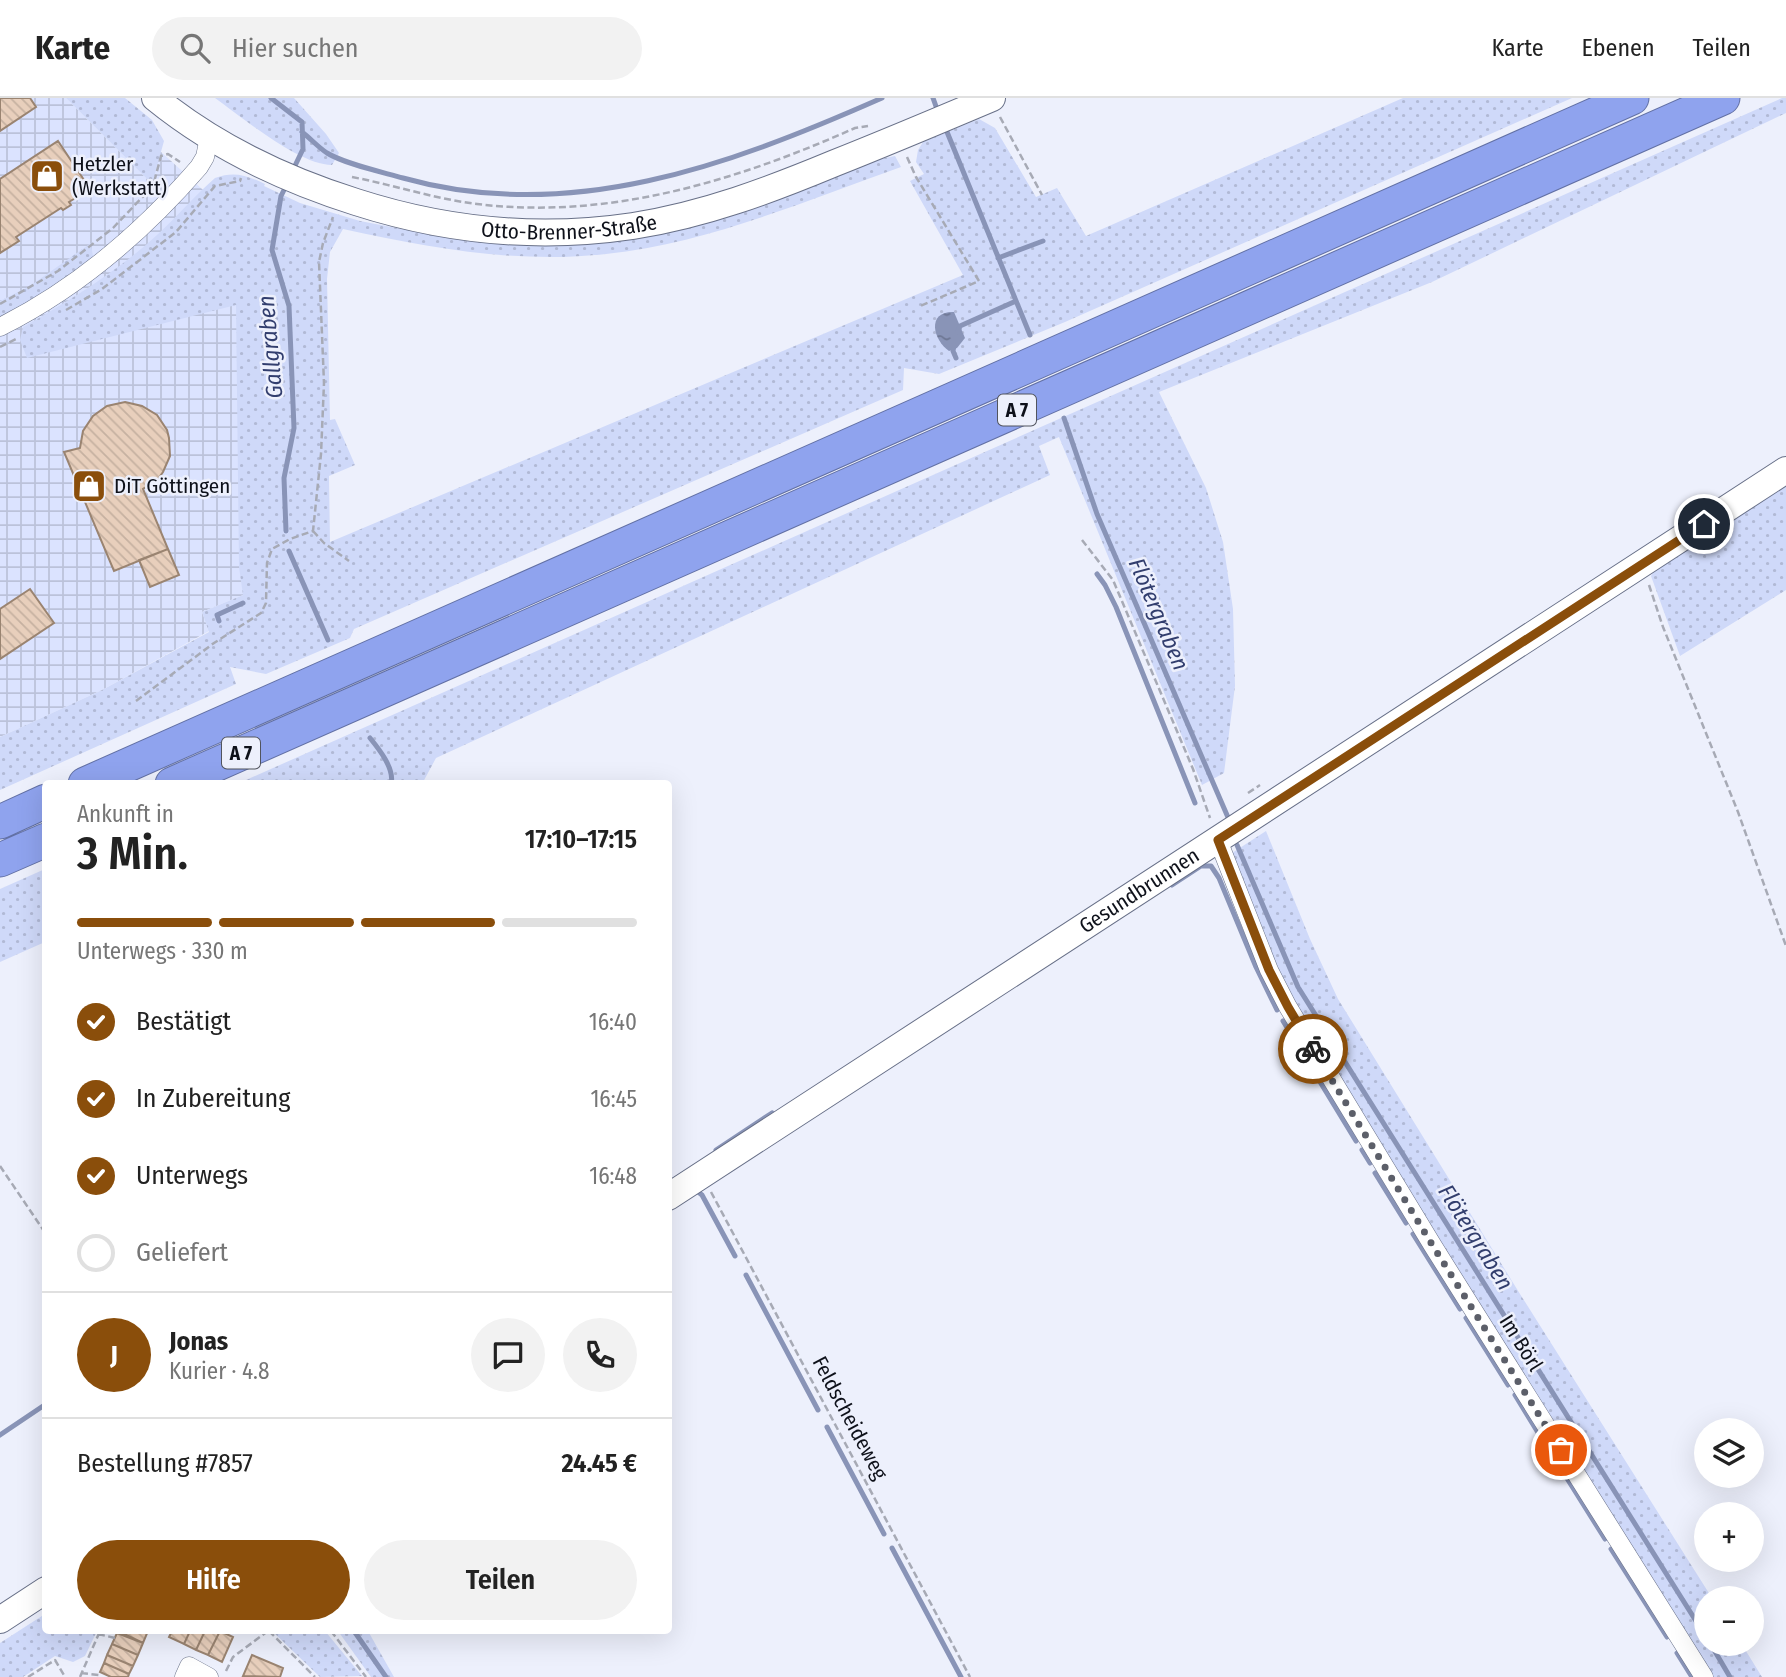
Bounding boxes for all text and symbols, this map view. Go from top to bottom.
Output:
search box [152,17,642,80]
text: Karte [35,28,110,68]
icon: search [176,29,214,67]
text: Hier suchen [232,33,359,64]
text: Karte [1492,34,1544,62]
text: Ebenen [1582,34,1655,62]
text: Teilen [1693,34,1751,62]
place label: Hetzler (Werkstatt) [72,151,167,201]
shop icon: Hetzler (Werkstatt) [28,157,66,195]
street label: Otto-Brenner-Straße [480,209,659,246]
water label: Gallgraben [252,294,288,400]
road number: A 7 [998,394,1036,426]
shop icon: DiT Göttingen [70,467,108,505]
place label: DiT Göttingen [114,473,230,499]
pin [1674,494,1734,554]
icon: home [1685,505,1723,543]
water label: Flötergraben [1123,554,1195,674]
road number: A 7 [222,738,260,768]
text: Ankunft in [77,800,174,828]
text: 17:10–17:15 [525,824,637,855]
text: 3 Min. [77,826,188,881]
street label: Gesundbrunnen [1074,842,1204,939]
text: Unterwegs · 330 m [77,937,248,965]
icon: check [77,1003,115,1041]
text: Bestätigt [136,1006,231,1037]
text: 16:40 [589,1008,637,1036]
courier [1278,1014,1348,1084]
icon: bike [1294,1030,1332,1068]
icon: check [77,1080,115,1118]
text: In Zubereitung [136,1083,290,1114]
text: 16:45 [590,1085,637,1113]
icon: check [77,1157,115,1195]
text: Unterwegs [136,1160,248,1191]
text: 16:48 [589,1162,637,1190]
water label: Flötergraben [1433,1179,1519,1295]
text: Geliefert [136,1237,228,1268]
street label: Im Börl [1494,1310,1549,1377]
button: chat [471,1318,545,1392]
button: phone [563,1318,637,1392]
text: Jonas [169,1326,228,1357]
text: J [110,1340,118,1371]
street label: Feldscheideweg [807,1352,893,1484]
text: Kurier · 4.8 [169,1357,269,1385]
map controls [1694,1418,1764,1656]
button: layers [1694,1418,1764,1488]
pin [1531,1420,1591,1480]
icon: bag [1542,1431,1580,1469]
text: Bestellung #7857 [77,1448,253,1479]
text: 24.45 € [562,1448,637,1479]
button: + [1694,1502,1764,1572]
button: Hilfe [77,1540,350,1620]
button: Teilen [364,1540,637,1620]
button: − [1694,1586,1764,1656]

